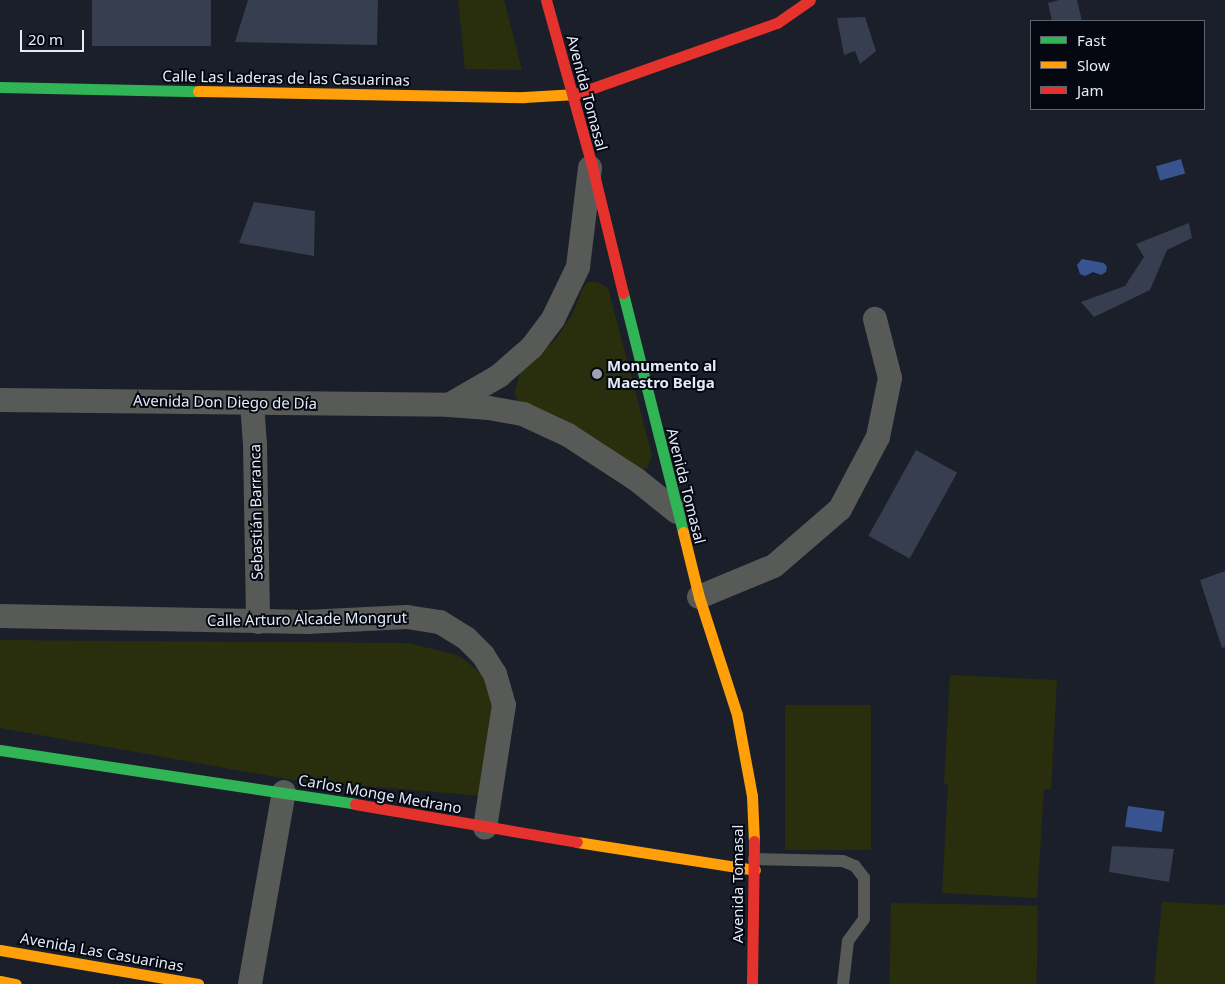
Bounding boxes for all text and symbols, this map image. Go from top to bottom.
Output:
scale bar [22,20,86,52]
legend [1030,20,1205,110]
text: 20 m [28,29,63,49]
text: Fast [1077,30,1106,50]
street label: Avenida Tomasal [563,33,611,153]
text: Slow [1077,55,1110,75]
street label: Calle Las Laderas de las Casuarinas [162,67,410,89]
text: Jam [1077,80,1104,100]
place label: Monumento al Maestro Belga [607,356,717,391]
marker: Monumento al Maestro Belga [591,368,603,380]
street label: Avenida Don Diego de Día [133,391,317,413]
street label: Avenida Tomasal [663,426,709,546]
street label: Sebastián Barranca [246,444,266,580]
street label: Calle Arturo Alcade Mongrut [207,608,407,630]
street label: Carlos Monge Medrano [297,771,463,817]
street label: Avenida Tomasal [729,825,747,943]
street label: Avenida Las Casuarinas [19,929,185,975]

